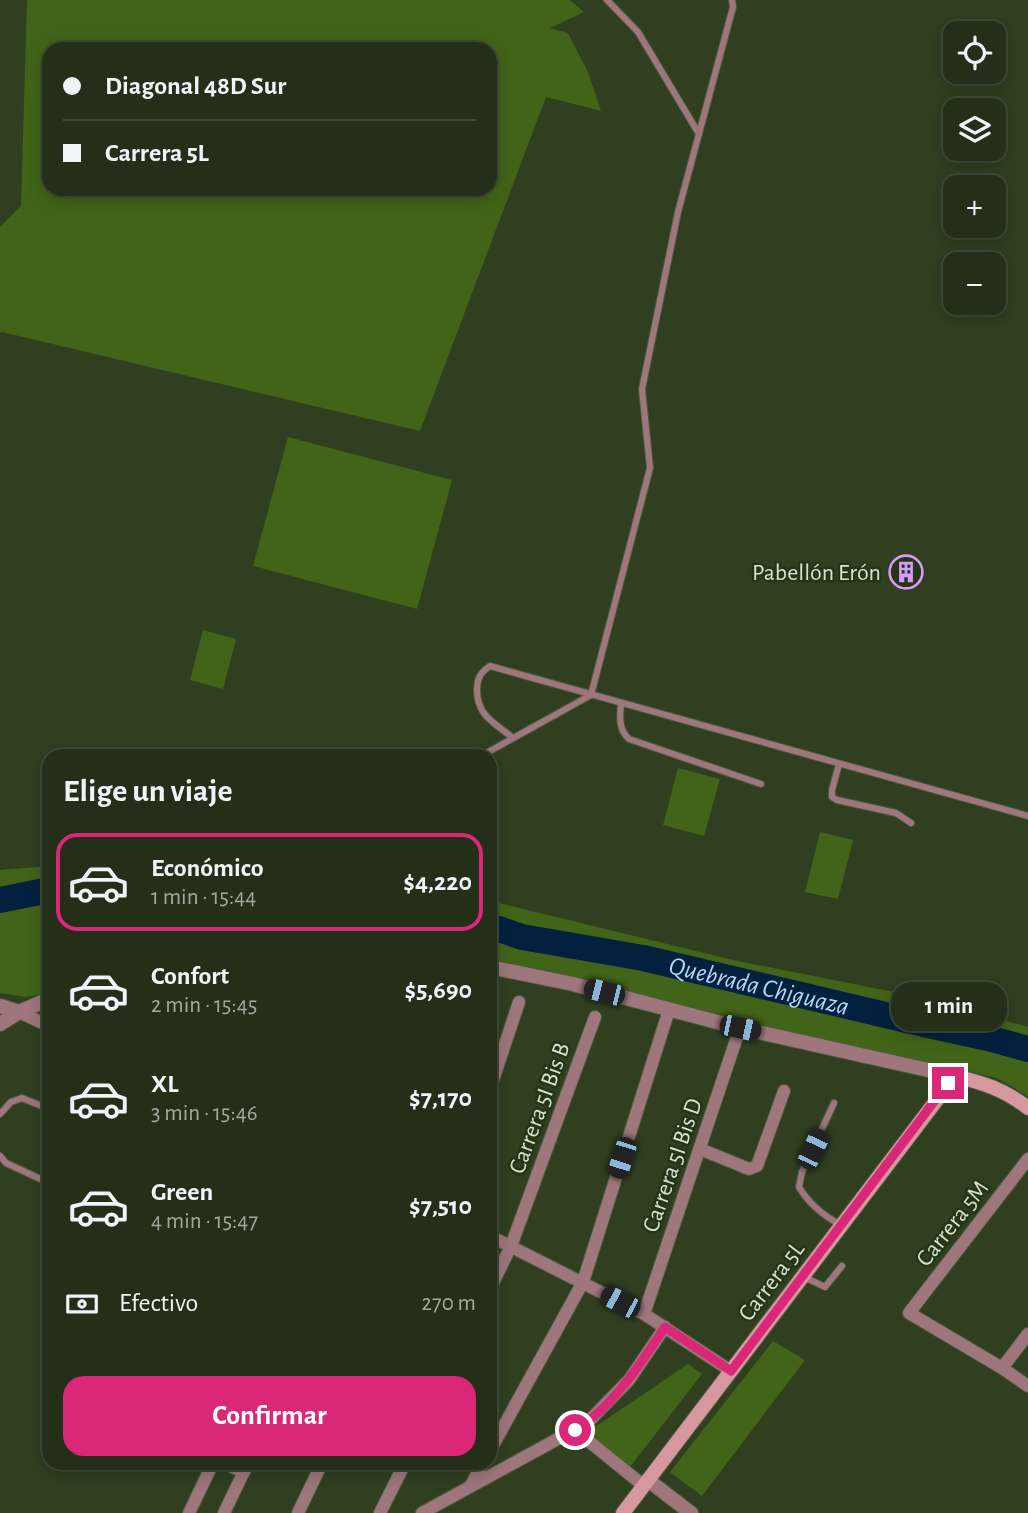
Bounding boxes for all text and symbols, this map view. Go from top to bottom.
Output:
map controls [943,21,1006,315]
button: locate [943,21,1006,84]
text: Diagonal 48D Sur [105,73,286,99]
button: layers [943,98,1006,161]
text: Carrera 5L [105,140,209,166]
button: + [943,175,1006,238]
button: − [943,252,1006,315]
building icon: Pabellón Erón [887,553,925,591]
place label: Pabellón Erón [752,561,881,585]
text: Elige un viaje [63,775,233,807]
icon: car [67,851,130,914]
text: Económico [151,855,264,881]
text: $4,220 [403,869,472,895]
text: 1 min · 15:44 [151,886,256,909]
water label: Quebrada Chiguaza [666,953,851,1020]
icon: car [67,959,130,1022]
text: Confort [151,963,229,989]
text: $5,690 [404,977,472,1003]
car [582,977,627,1007]
callout: 1 min [890,982,1006,1030]
text: 2 min · 15:45 [151,994,257,1017]
text: 1 min [925,995,973,1018]
car [718,1013,763,1043]
street label: Carrera 5I Bis B [505,1040,575,1177]
icon: car [67,1067,130,1130]
route end [932,1067,964,1099]
text: XL [151,1071,178,1097]
text: $7,170 [409,1085,472,1111]
street label: Carrera 5I Bis D [639,1095,707,1235]
text: 3 min · 15:46 [151,1102,258,1125]
car [795,1126,832,1172]
car [606,1135,639,1181]
icon: car [67,1175,130,1238]
street label: Carrera 5M [912,1176,993,1271]
text: Green [151,1179,213,1205]
text: $7,510 [409,1193,472,1219]
text: 4 min · 15:47 [151,1210,258,1233]
street label: Carrera 5L [734,1237,809,1326]
car [597,1283,644,1321]
icon: cash [63,1285,101,1323]
text: Efectivo [119,1290,198,1316]
text: 270 m [422,1292,476,1315]
button: Confirmar [63,1376,476,1456]
route start [559,1414,591,1446]

